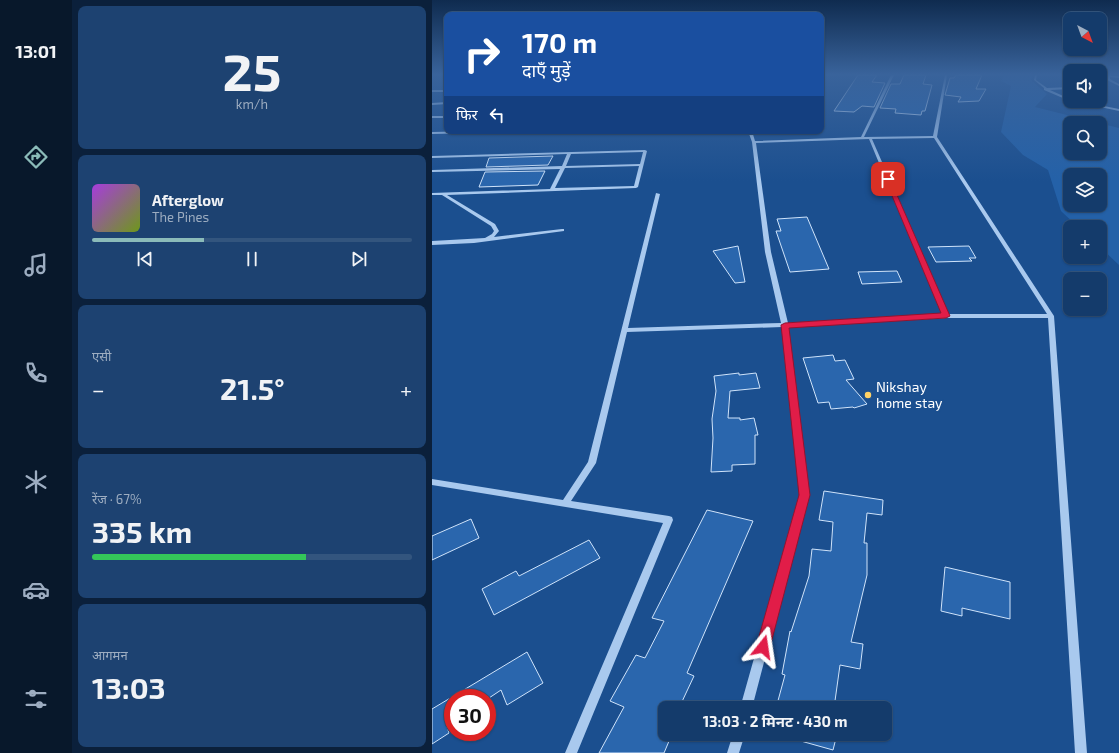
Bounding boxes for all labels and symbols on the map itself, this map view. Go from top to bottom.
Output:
north arrow [1063,12,1107,56]
pin [871,162,905,196]
place label: Nikshay home stay [876,378,943,411]
marker: Nikshay home stay [863,390,873,400]
position arrow [742,626,784,668]
speed limit sign: 30 [444,689,496,741]

